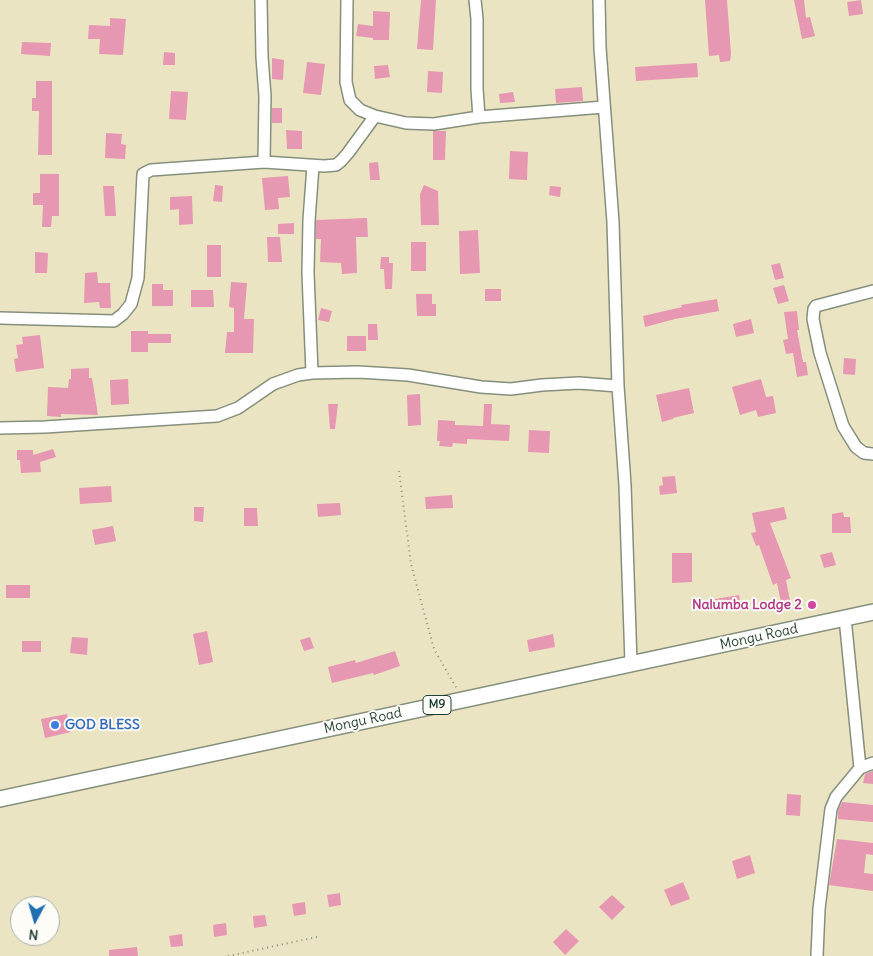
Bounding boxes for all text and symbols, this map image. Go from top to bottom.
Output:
place label: Nalumba Lodge 2 [692,597,802,613]
marker: Nalumba Lodge 2 [806,599,818,611]
street label: Mongu Road [718,621,800,653]
road number: M9 [423,696,451,714]
street label: Mongu Road [322,705,404,737]
place label: GOD BLESS [65,717,140,733]
marker: GOD BLESS [49,719,61,731]
north arrow [10,896,60,946]
text: N [28,925,39,944]

